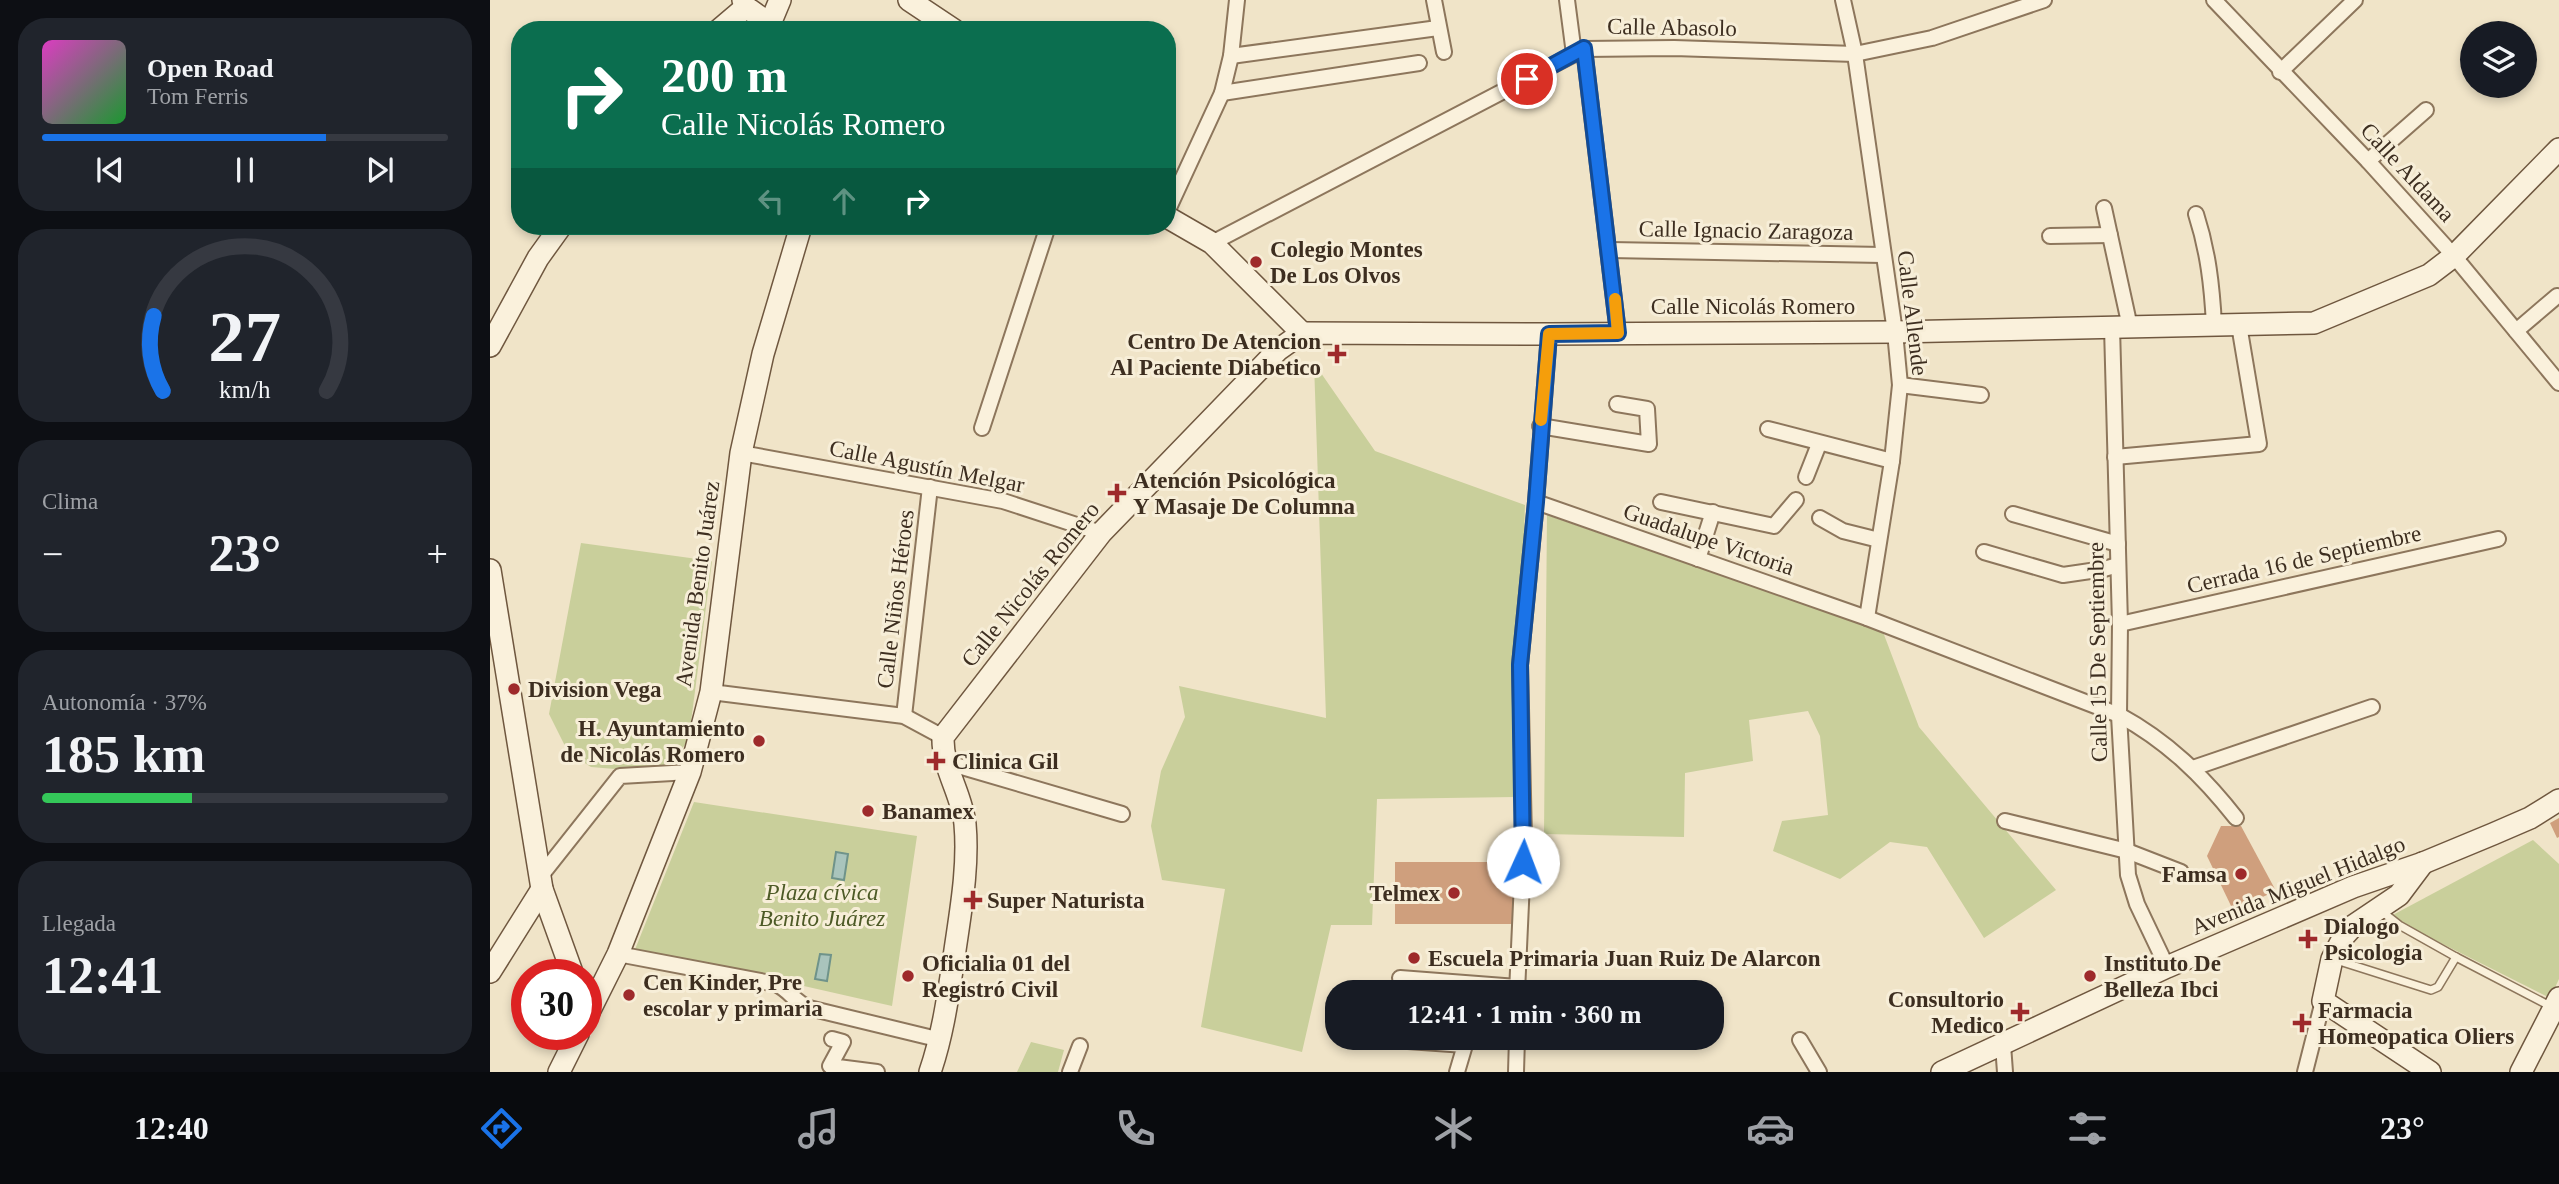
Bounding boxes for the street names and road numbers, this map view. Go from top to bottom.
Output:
street label: Calle Abasolo [1607,14,1737,41]
street label: Calle Aldama [2356,118,2460,227]
street label: Calle Ignacio Zaragoza [1639,216,1853,245]
street label: Calle Allende [1892,249,1933,377]
street label: Calle Nicolás Romero [1651,294,1855,319]
street label: Calle Agustín Melgar [827,435,1027,498]
street label: Avenida Benito Juárez [671,479,724,689]
street label: Calle Nicolás Romero [956,497,1104,672]
street label: Guadalupe Victoria [1620,499,1798,580]
street label: Calle Niños Héroes [872,508,919,690]
street label: Cerrada 16 de Septiembre [2185,520,2424,599]
street label: Calle 15 De Septiembre [2083,542,2112,762]
street label: Avenida Miguel Hidalgo [2188,831,2409,940]

